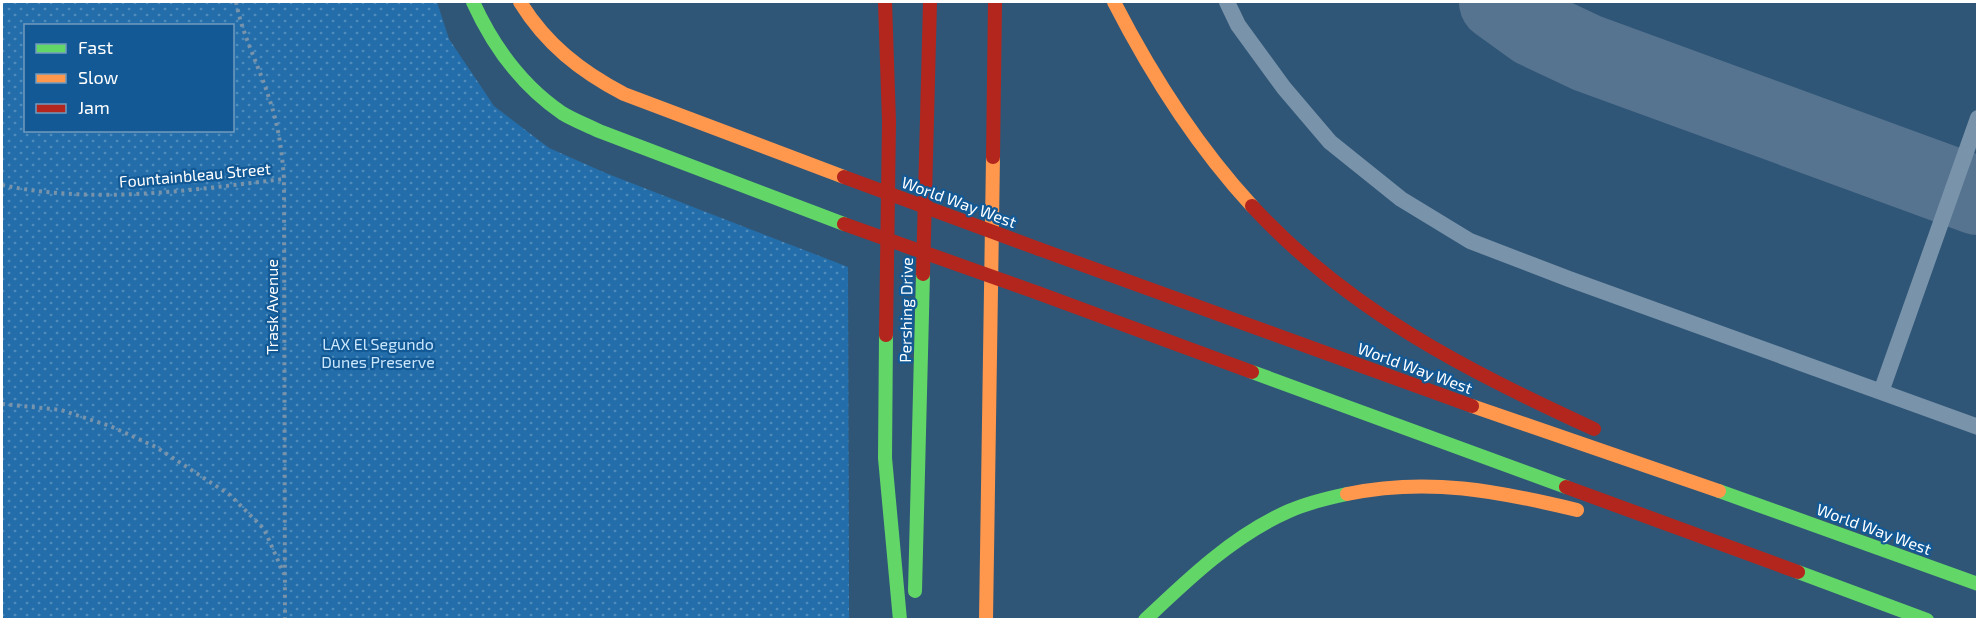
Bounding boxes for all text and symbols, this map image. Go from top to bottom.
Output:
legend [24,24,234,132]
text: Fast [78,36,113,58]
text: Slow [78,66,119,88]
text: Jam [78,96,110,118]
street label: Fountainbleau Street [118,158,272,191]
street label: World Way West [899,172,1019,231]
street label: Pershing Drive [895,257,916,363]
street label: Trask Avenue [262,259,281,355]
park label: LAX El Segundo Dunes Preserve [321,334,435,371]
street label: World Way West [1355,338,1475,397]
street label: World Way West [1814,499,1934,558]

